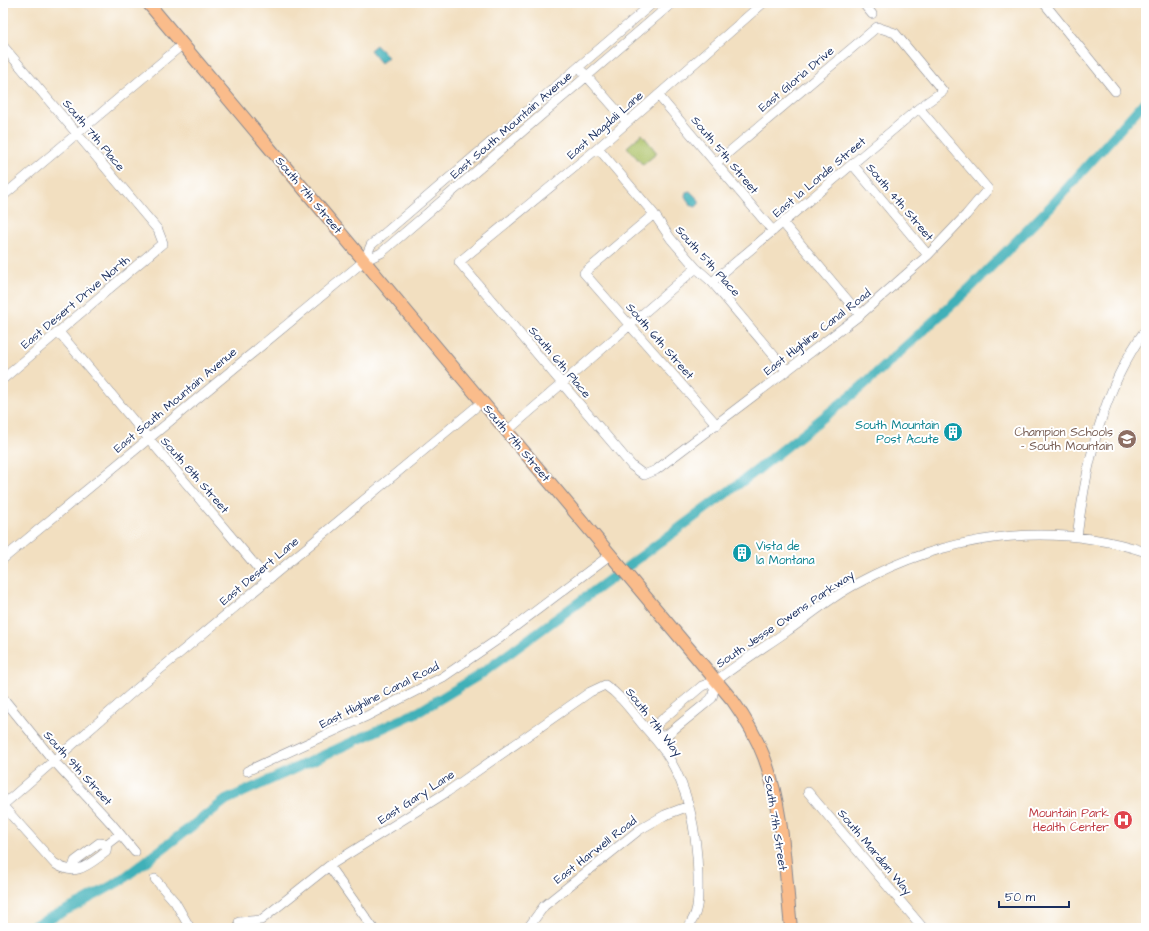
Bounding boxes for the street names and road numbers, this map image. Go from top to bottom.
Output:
street label: East Gloria Drive [755,42,838,116]
street label: East South Mountain Avenue [447,67,576,183]
street label: East Nagdali Lane [563,87,648,164]
street label: South 7th Place [59,96,129,175]
street label: South 5th Street [687,113,762,198]
street label: East la Londe Street [769,133,870,222]
street label: South 7th Street [271,153,346,238]
street label: South 4th Street [862,160,937,245]
street label: South 5th Place [671,222,744,301]
street label: East Desert Drive North [17,252,133,353]
street label: East Highline Canal Road [760,285,875,381]
street label: South 6th Street [622,299,698,383]
street label: South 6th Place [524,323,595,402]
street label: East South Mountain Avenue [110,343,241,457]
street label: South 7th Street [479,401,554,486]
street label: South 8th Street [157,433,233,517]
street label: East Desert Lane [216,533,303,610]
street label: South Jesse Owens Parkway [713,566,859,673]
street label: East Highline Canal Road [317,658,442,734]
street label: South 7th Way [621,684,686,761]
street label: South 9th Street [39,727,116,810]
street label: East Gary Lane [375,766,459,829]
street label: South 7th Street [760,774,791,872]
street label: South Mardian Way [833,806,916,900]
street label: East Harwell Road [550,813,640,888]

